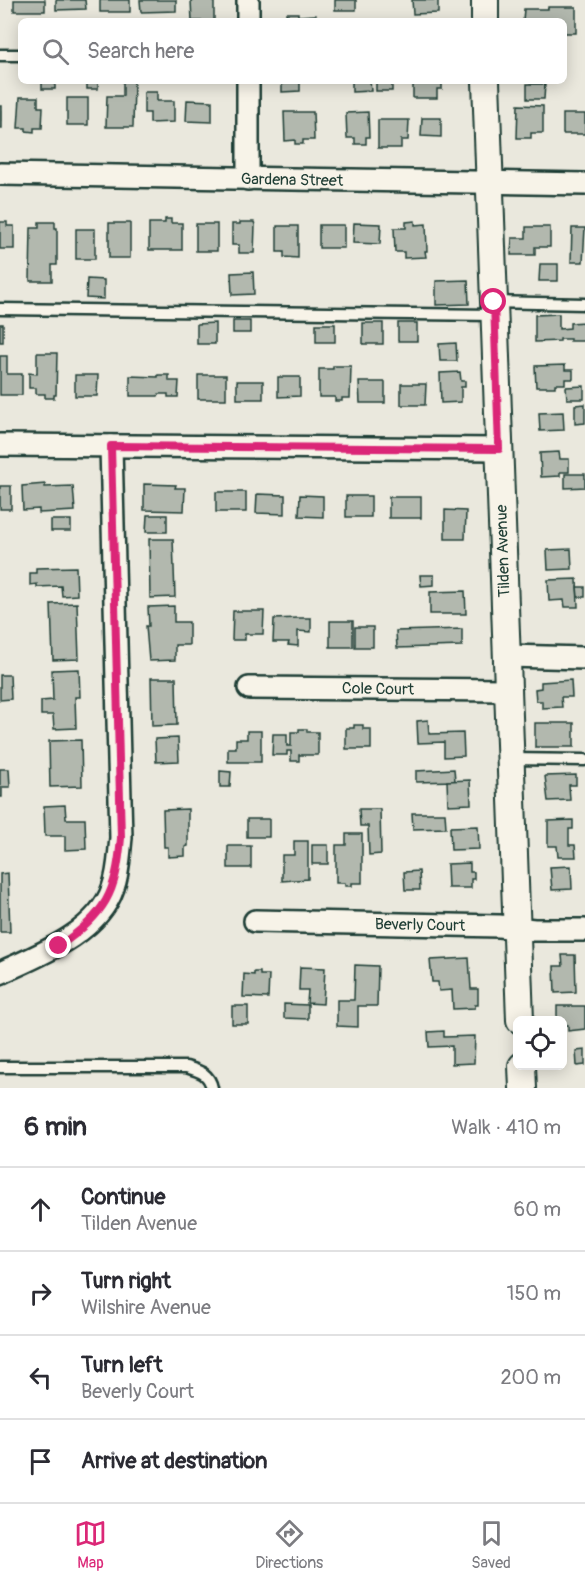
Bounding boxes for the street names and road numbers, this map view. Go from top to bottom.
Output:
street label: Gardena Street [241,169,344,191]
street label: Tilden Avenue [491,504,515,598]
street label: Cole Court [342,678,415,700]
street label: Beverly Court [375,914,466,936]

